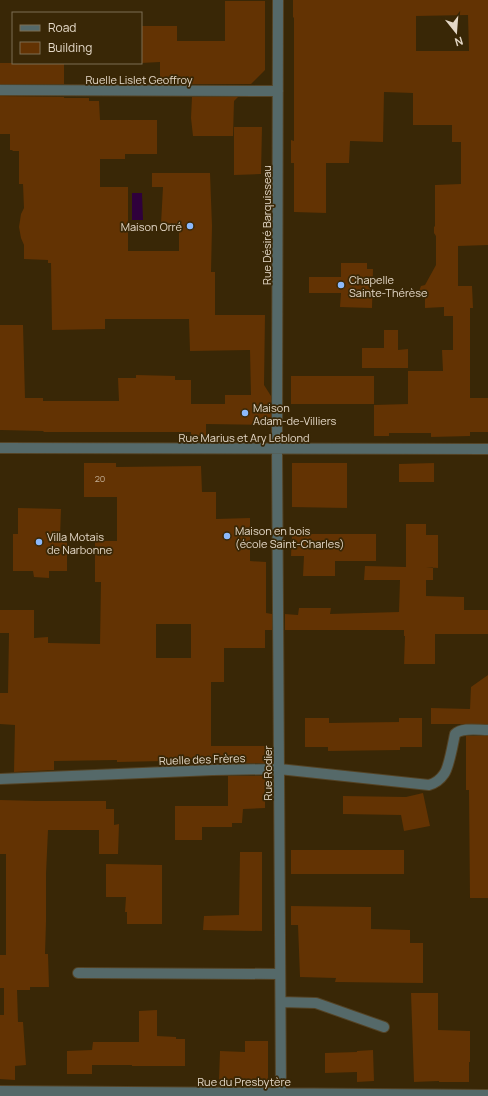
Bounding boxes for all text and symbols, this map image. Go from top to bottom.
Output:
legend [12,12,142,64]
north arrow [436,12,476,52]
text: Road [48,19,76,36]
text: N [453,34,465,50]
text: Building [48,39,92,56]
street label: Ruelle Lislet Geoffroy [85,72,193,87]
street label: Rue Désiré Barquisseau [259,165,274,285]
place label: Maison Orré [121,219,183,234]
marker: Maison Orré [185,221,195,231]
place label: Chapelle Sainte-Thérèse [349,272,428,300]
marker: Chapelle Sainte-Thérèse [336,280,346,290]
place label: Maison Adam-de-Villiers [253,400,336,428]
marker: Maison Adam-de-Villiers [240,408,250,418]
street label: Rue Marius et Ary Leblond [178,430,310,445]
house number: 20 [95,472,105,485]
place label: Maison en bois (école Saint-Charles) [235,523,344,551]
place label: Villa Motais de Narbonne [47,529,113,557]
marker: Maison en bois (école Saint-Charles) [222,531,232,541]
marker: Villa Motais de Narbonne [34,537,44,547]
street label: Rue Rodier [260,745,275,801]
street label: Ruelle des Frères [158,750,246,768]
street label: Rue du Presbytère [197,1074,291,1089]

